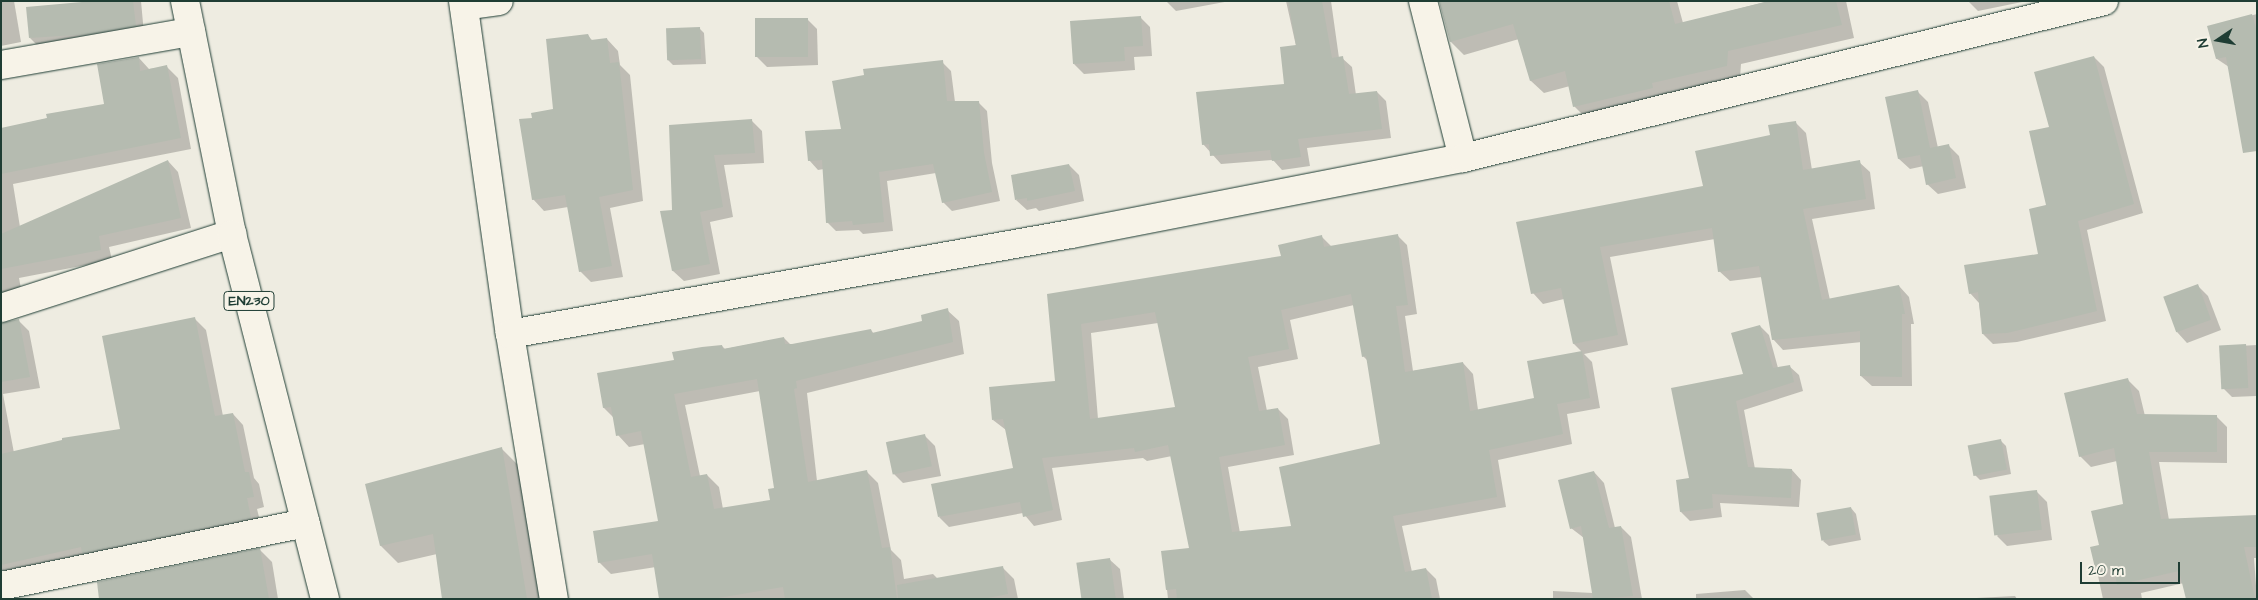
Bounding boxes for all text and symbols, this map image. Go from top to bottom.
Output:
north arrow [2193,15,2243,65]
text: N [2193,37,2214,49]
road number: EN230 [223,290,275,312]
scale bar [2083,552,2183,584]
text: 20 m [2088,560,2124,581]

